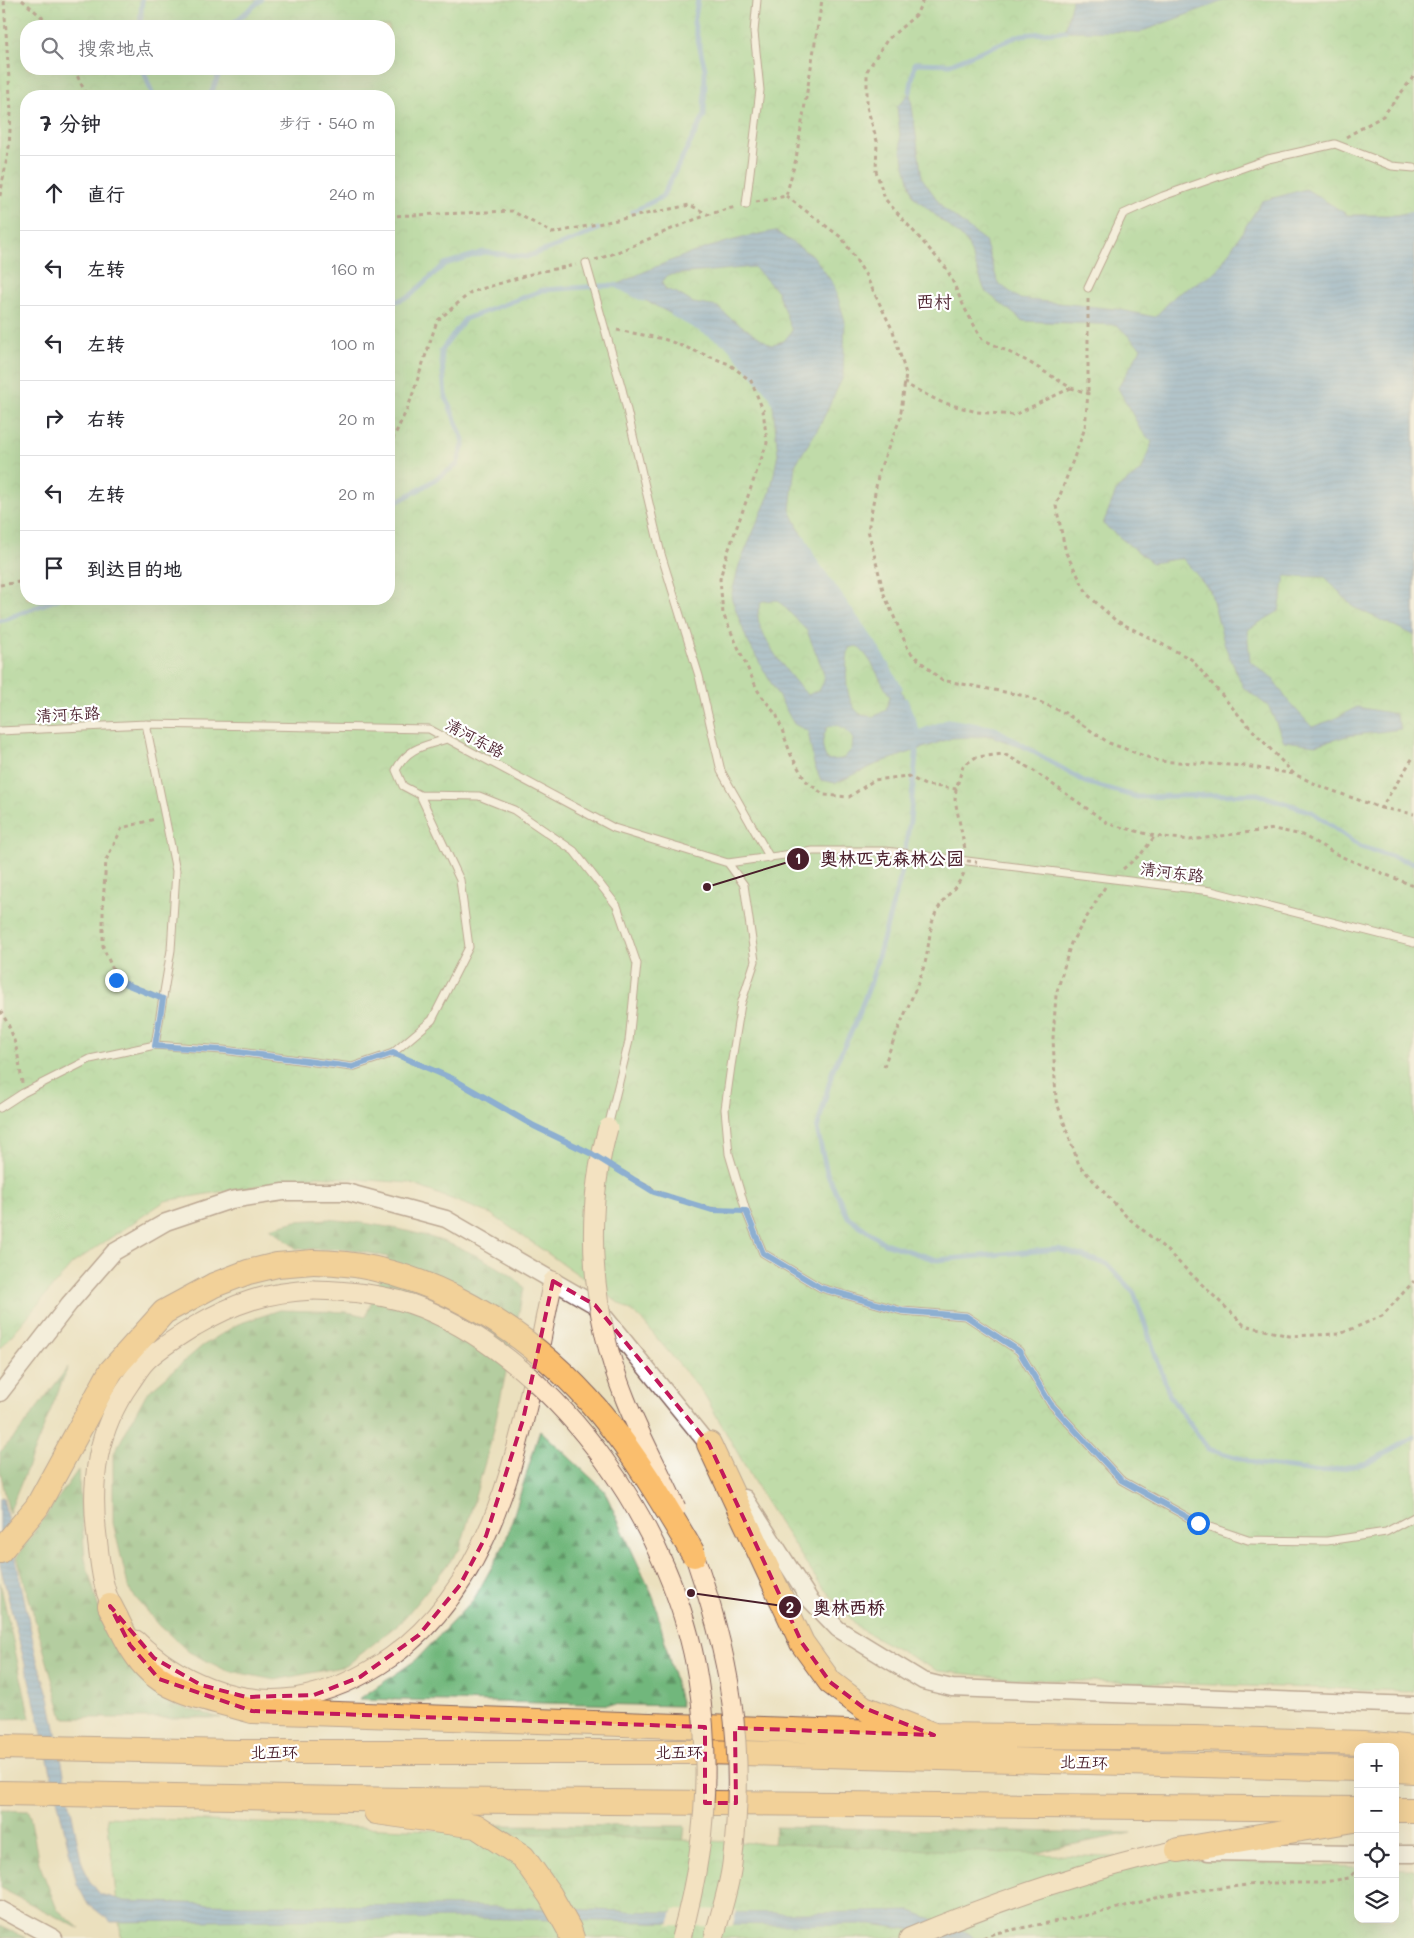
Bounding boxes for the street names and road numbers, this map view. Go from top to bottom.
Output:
street label: 清河东路 [35,701,100,726]
street label: 清河东路 [442,713,508,762]
street label: 清河东路 [1139,857,1205,886]
street label: 北五环 [250,1741,298,1762]
street label: 北五环 [655,1741,703,1762]
street label: 北五环 [1060,1750,1108,1773]

